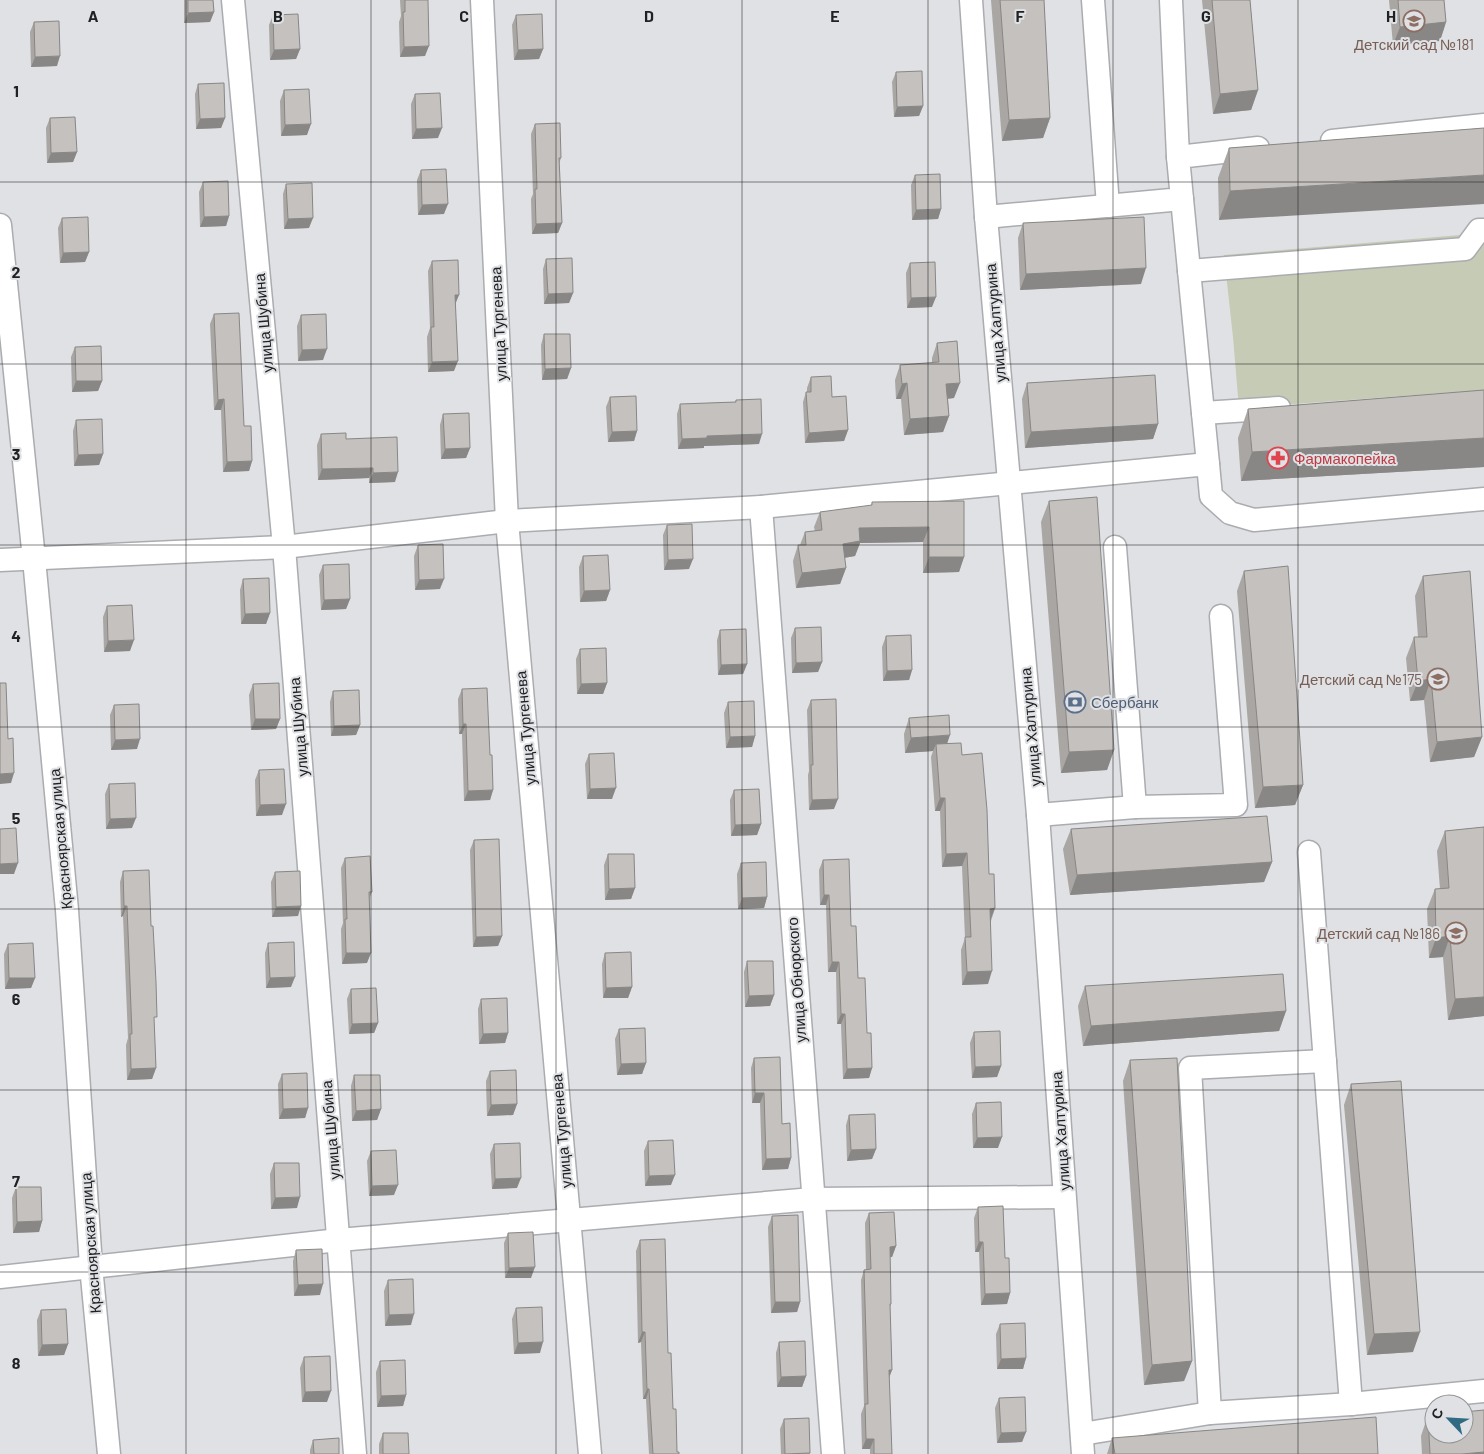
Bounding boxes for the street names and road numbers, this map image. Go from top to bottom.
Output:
street label: улица Халтурина [981,262,1009,383]
street label: улица Тургенева [486,266,510,382]
street label: улица Шубина [250,272,276,373]
street label: улица Халтурина [1016,666,1044,787]
street label: улица Тургенева [511,670,539,786]
street label: улица Шубина [285,676,311,777]
street label: Красноярская улица [45,767,75,910]
street label: улица Обнорского [783,917,809,1043]
street label: улица Халтурина [1047,1070,1073,1191]
street label: улица Тургенева [547,1073,575,1189]
street label: улица Шубина [317,1079,343,1180]
street label: Красноярская улица [76,1171,104,1314]

